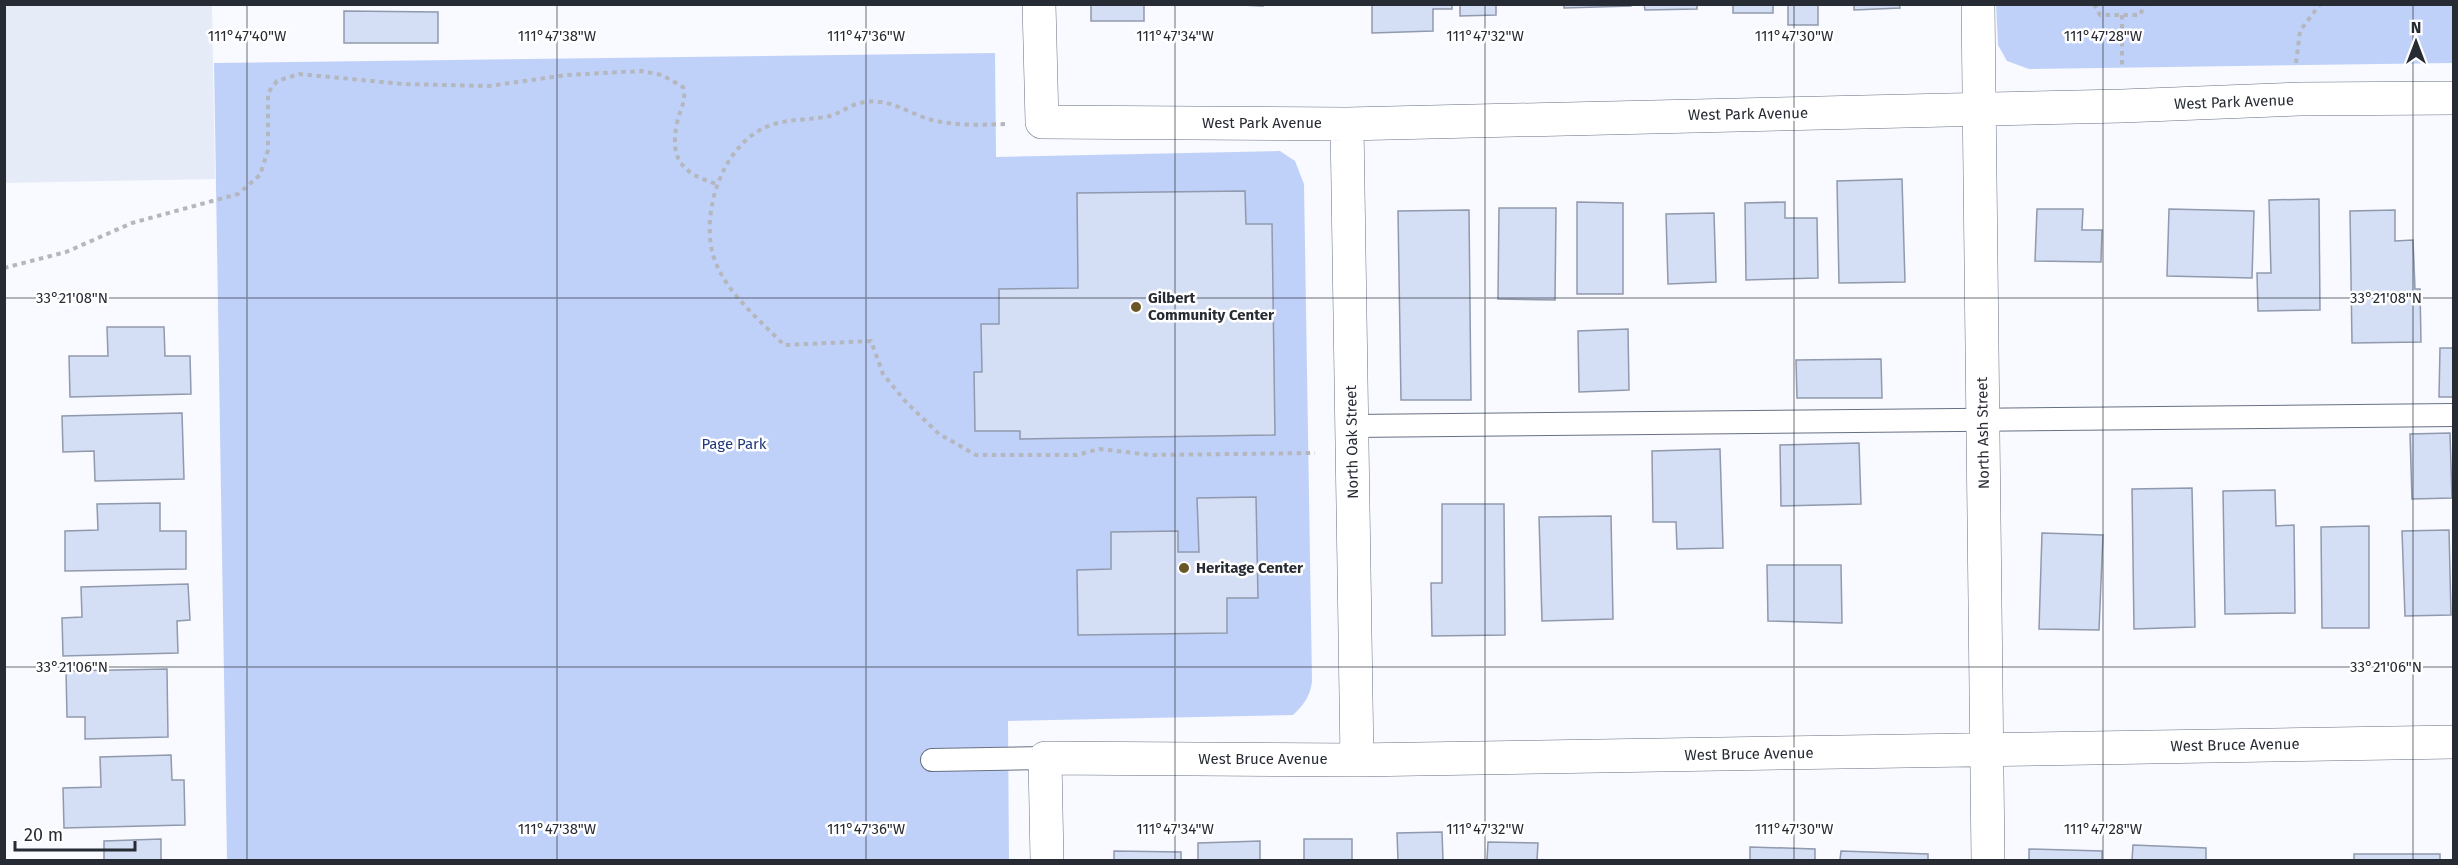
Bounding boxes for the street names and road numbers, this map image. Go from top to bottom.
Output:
street label: West Park Avenue [2174,91,2294,113]
street label: West Park Avenue [1688,104,1808,124]
street label: West Park Avenue [1202,114,1322,132]
street label: North Ash Street [1973,376,1993,489]
street label: North Oak Street [1342,384,1362,499]
street label: West Bruce Avenue [2170,735,2300,755]
street label: West Bruce Avenue [1684,744,1814,764]
street label: West Bruce Avenue [1198,750,1328,768]

